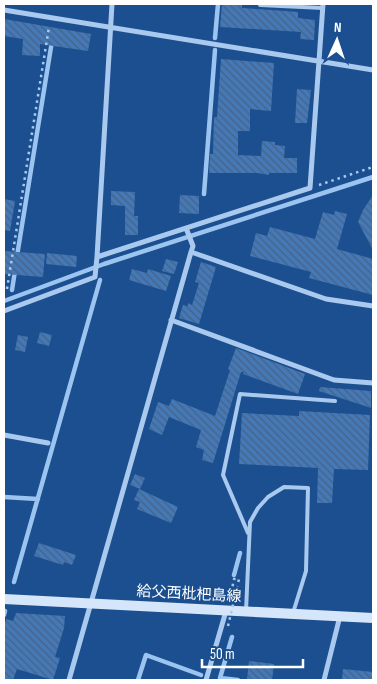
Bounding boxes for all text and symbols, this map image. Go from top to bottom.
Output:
north arrow [312,15,362,65]
text: N [333,19,342,36]
street label: 給父西枇杷島線 [136,582,242,606]
scale bar [202,636,303,668]
text: 50 m [210,645,235,664]

